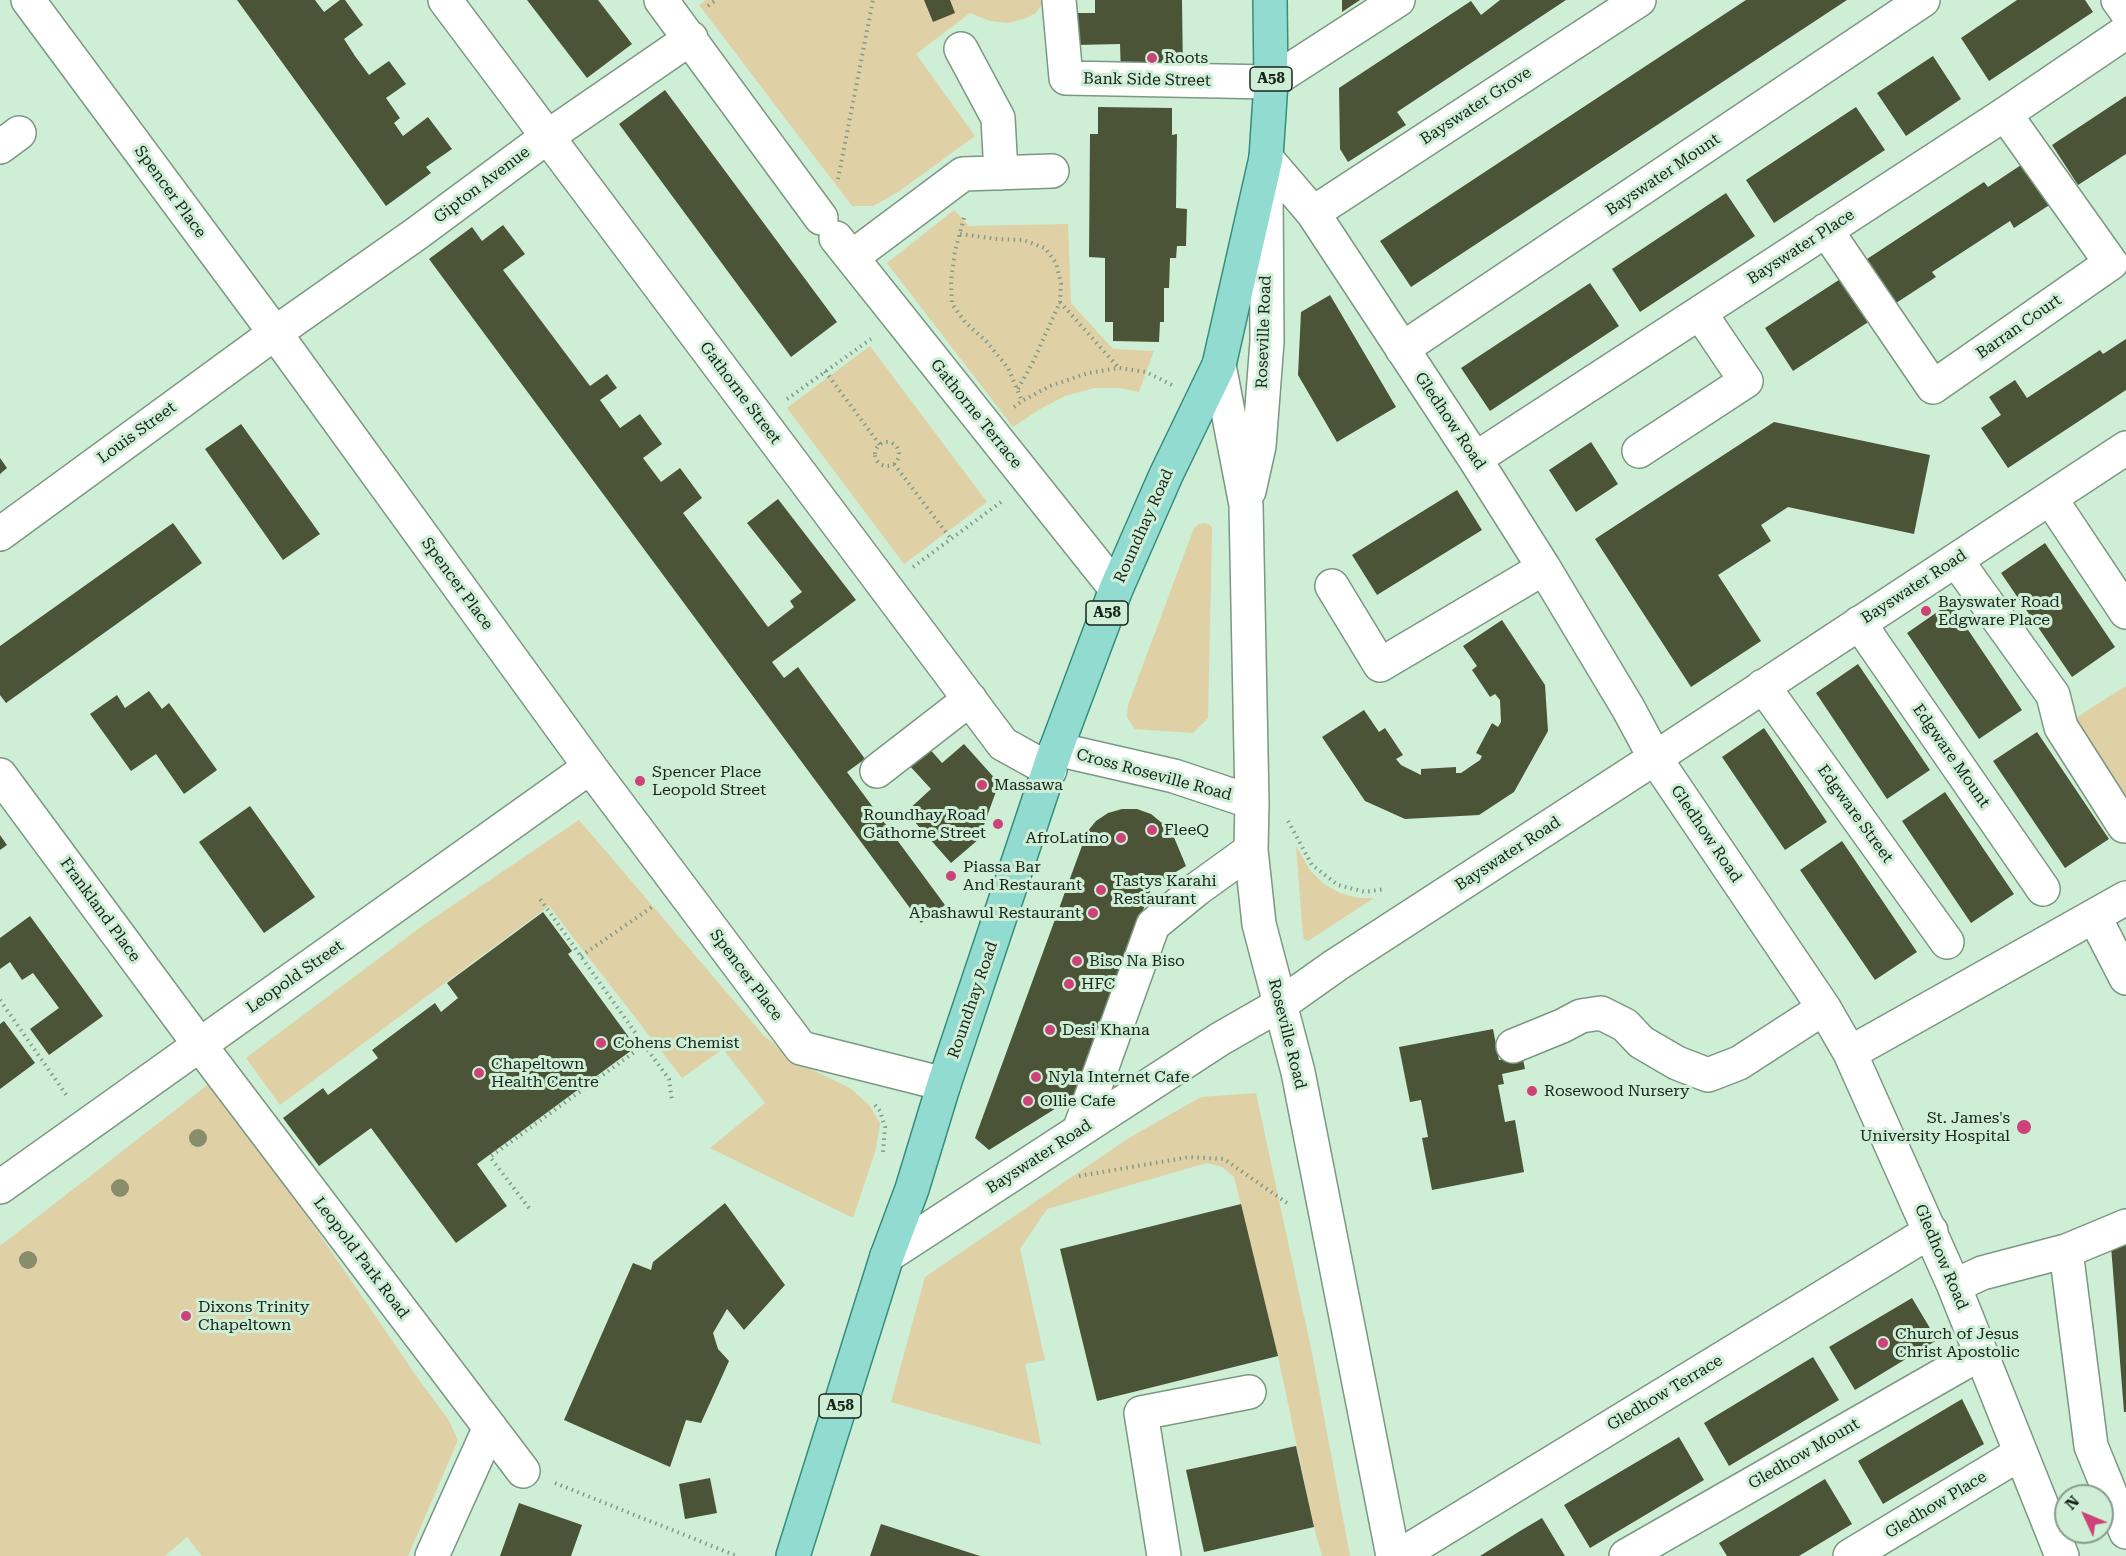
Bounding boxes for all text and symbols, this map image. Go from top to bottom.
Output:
place label: Roots [1164,48,1208,68]
marker: Roots [1145,51,1159,65]
street label: Bayswater Grove [1417,63,1535,149]
road number: A58 [1250,67,1292,91]
street label: Bank Side Street [1083,69,1211,91]
street label: Bayswater Mount [1602,130,1724,220]
street label: Spencer Place [130,142,210,242]
street label: Gipton Avenue [430,143,534,227]
street label: Bayswater Place [1744,205,1858,289]
street label: Roseville Road [1252,275,1276,389]
street label: Barran Court [1973,291,2065,363]
street label: Gathorne Street [695,338,785,448]
street label: Gathorne Terrace [926,356,1026,472]
street label: Gledhow Road [1410,369,1490,473]
street label: Louis Street [94,398,180,468]
street label: Roundhay Road [1110,466,1178,586]
street label: Spencer Place [417,534,497,634]
street label: Bayswater Road [1858,546,1970,628]
place label: Bayswater Road Edgware Place [1938,592,2060,630]
road number: A58 [1086,601,1128,625]
marker: Bayswater Road Edgware Place [1919,604,1933,618]
street label: Edgware Mount [1908,701,1994,811]
street label: Cross Roseville Road [1074,745,1234,805]
street label: Edgware Street [1813,761,1897,867]
place label: Spencer Place Leopold Street [652,762,766,800]
marker: Spencer Place Leopold Street [633,774,647,788]
place label: Massawa [994,775,1063,795]
marker: Massawa [975,778,989,792]
street label: Gledhow Road [1666,782,1746,886]
place label: Roundhay Road Gathorne Street [863,805,986,843]
street label: Bayswater Road [1452,813,1564,895]
marker: Roundhay Road Gathorne Street [991,817,1005,831]
place label: FleeQ [1164,820,1209,840]
marker: FleeQ [1145,823,1159,837]
place label: AfroLatino [1026,828,1109,848]
marker: AfroLatino [1114,831,1128,845]
street label: Frankland Place [56,854,144,966]
place label: Piassa Bar And Restaurant [963,857,1082,895]
marker: Piassa Bar And Restaurant [944,869,958,883]
place label: Tastys Karahi Restaurant [1113,871,1217,909]
marker: Tastys Karahi Restaurant [1094,883,1108,897]
place label: Abashawul Restaurant [909,903,1081,923]
marker: Abashawul Restaurant [1086,906,1100,920]
street label: Spencer Place [705,926,787,1024]
street label: Leopold Street [243,936,347,1018]
street label: Roundhay Road [944,939,1002,1061]
place label: Biso Na Biso [1089,951,1185,971]
marker: Biso Na Biso [1070,954,1084,968]
place label: HFC [1081,974,1115,994]
marker: HFC [1062,977,1076,991]
street label: Roseville Road [1264,977,1310,1091]
place label: Desi Khana [1062,1020,1150,1040]
marker: Desi Khana [1043,1023,1057,1037]
place label: Cohens Chemist [613,1033,739,1053]
marker: Cohens Chemist [594,1036,608,1050]
place label: Chapeltown Health Centre [491,1054,599,1092]
marker: Chapeltown Health Centre [472,1066,486,1080]
place label: Nyla Internet Cafe [1048,1067,1189,1087]
marker: Nyla Internet Cafe [1029,1070,1043,1084]
place label: Rosewood Nursery [1544,1081,1690,1101]
marker: Rosewood Nursery [1525,1084,1539,1098]
place label: Ollie Cafe [1040,1091,1116,1111]
marker: Ollie Cafe [1021,1094,1035,1108]
place label: St. James's University Hospital [1860,1108,2010,1146]
street label: Bayswater Road [983,1116,1095,1198]
marker: St. James's University Hospital [2015,1118,2033,1136]
street label: Leopold Park Road [309,1194,413,1322]
street label: Gledhow Road [1910,1201,1972,1313]
place label: Dixons Trinity Chapeltown [198,1297,310,1335]
marker: Dixons Trinity Chapeltown [179,1309,193,1323]
place label: Church of Jesus Christ Apostolic [1895,1324,2020,1362]
marker: Church of Jesus Christ Apostolic [1876,1336,1890,1350]
street label: Gledhow Terrace [1604,1351,1726,1435]
road number: A58 [819,1394,861,1418]
street label: Gledhow Mount [1745,1415,1863,1493]
street label: Gledhow Place [1882,1467,1990,1543]
north arrow [2054,1484,2114,1544]
text: N [2061,1492,2083,1514]

